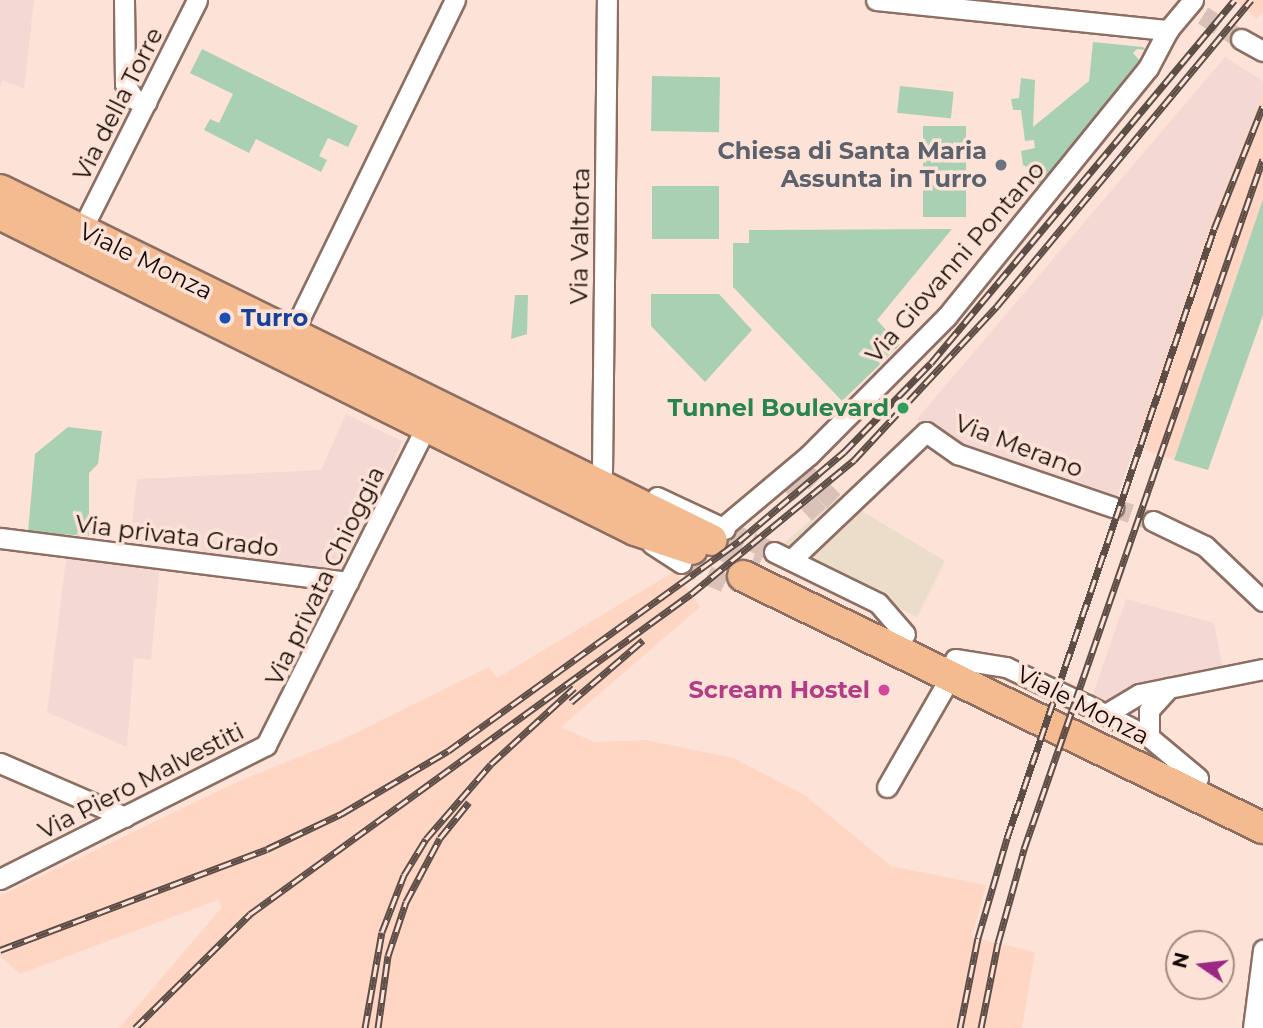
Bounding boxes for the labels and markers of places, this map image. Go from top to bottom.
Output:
place label: Chiesa di Santa Maria Assunta in Turro [717,137,987,193]
marker: Chiesa di Santa Maria Assunta in Turro [993,157,1009,173]
place label: Turro [241,304,308,332]
marker: Turro [215,308,235,328]
place label: Tunnel Boulevard [667,394,889,422]
marker: Tunnel Boulevard [895,400,911,416]
place label: Scream Hostel [689,676,870,704]
marker: Scream Hostel [876,682,892,698]

